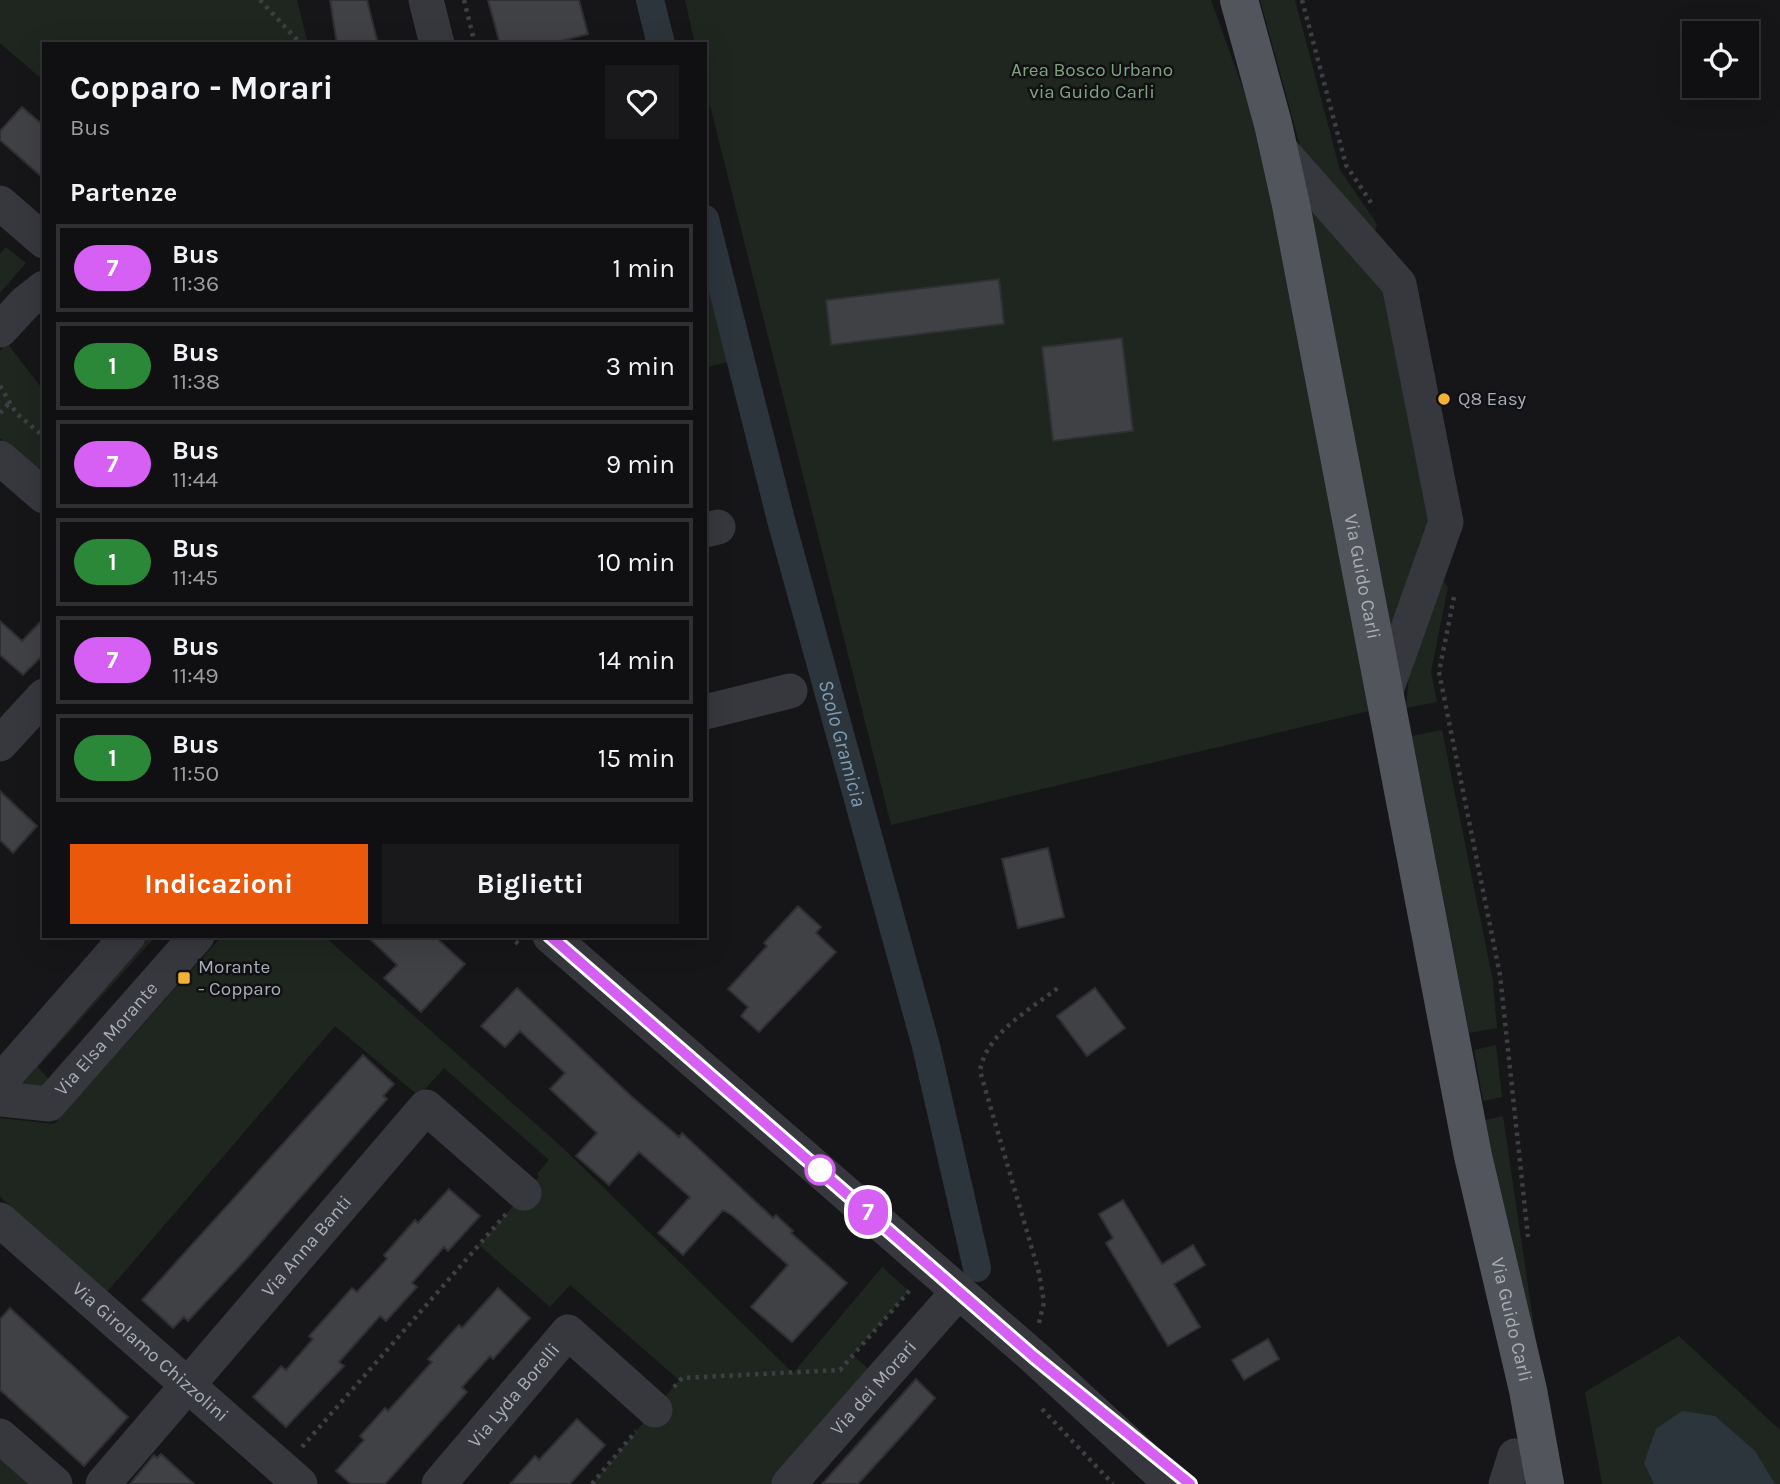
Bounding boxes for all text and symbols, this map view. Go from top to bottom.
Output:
map controls [1682,21,1759,98]
button: locate [1682,21,1759,98]
park label: Area Bosco Urbano via Guido Carli [1011,59,1173,103]
button: heart [605,65,679,139]
text: Copparo - Morari [70,69,333,107]
text: Bus [70,114,110,141]
text: Partenze [70,177,177,208]
text: Bus [172,239,219,270]
text: 1 min [612,253,675,284]
text: 7 [107,254,118,282]
text: 11:36 [172,270,219,297]
text: Bus [172,337,219,368]
text: 3 min [606,351,675,382]
text: 1 [108,352,117,380]
text: 11:38 [172,368,220,395]
place label: Q8 Easy [1458,388,1526,410]
marker: Q8 Easy [1436,391,1452,407]
text: Bus [172,435,219,466]
text: 9 min [606,449,675,480]
text: 7 [107,450,118,478]
text: 11:44 [172,466,218,493]
street label: Via Guido Carli [1339,512,1385,641]
text: Bus [172,533,219,564]
text: 10 min [597,547,675,578]
text: 1 [108,548,117,576]
text: 11:45 [172,564,218,591]
text: Bus [172,631,219,662]
text: 14 min [598,645,675,676]
text: 7 [107,646,118,674]
text: 11:49 [172,662,219,689]
water label: Scolo Gramicia [814,677,871,810]
text: Bus [172,729,219,760]
text: 15 min [598,743,675,774]
text: 1 [108,744,117,772]
text: 11:50 [172,760,219,787]
button: Indicazioni [70,844,368,924]
button: Biglietti [382,844,679,924]
place label: Morante - Copparo [198,956,281,1000]
marker: Morante - Copparo [176,970,192,986]
street label: Via Elsa Morante [50,977,162,1100]
unlabelled marker [805,1155,835,1185]
line badge: 7 [845,1189,891,1235]
street label: Via Anna Banti [257,1191,356,1302]
text: 7 [862,1198,874,1226]
street label: Via Guido Carli [1486,1255,1537,1384]
street label: Via Girolamo Chizzolini [68,1278,233,1427]
street label: Via dei Morari [826,1336,921,1440]
street label: Via Lyda Borelli [464,1339,565,1452]

